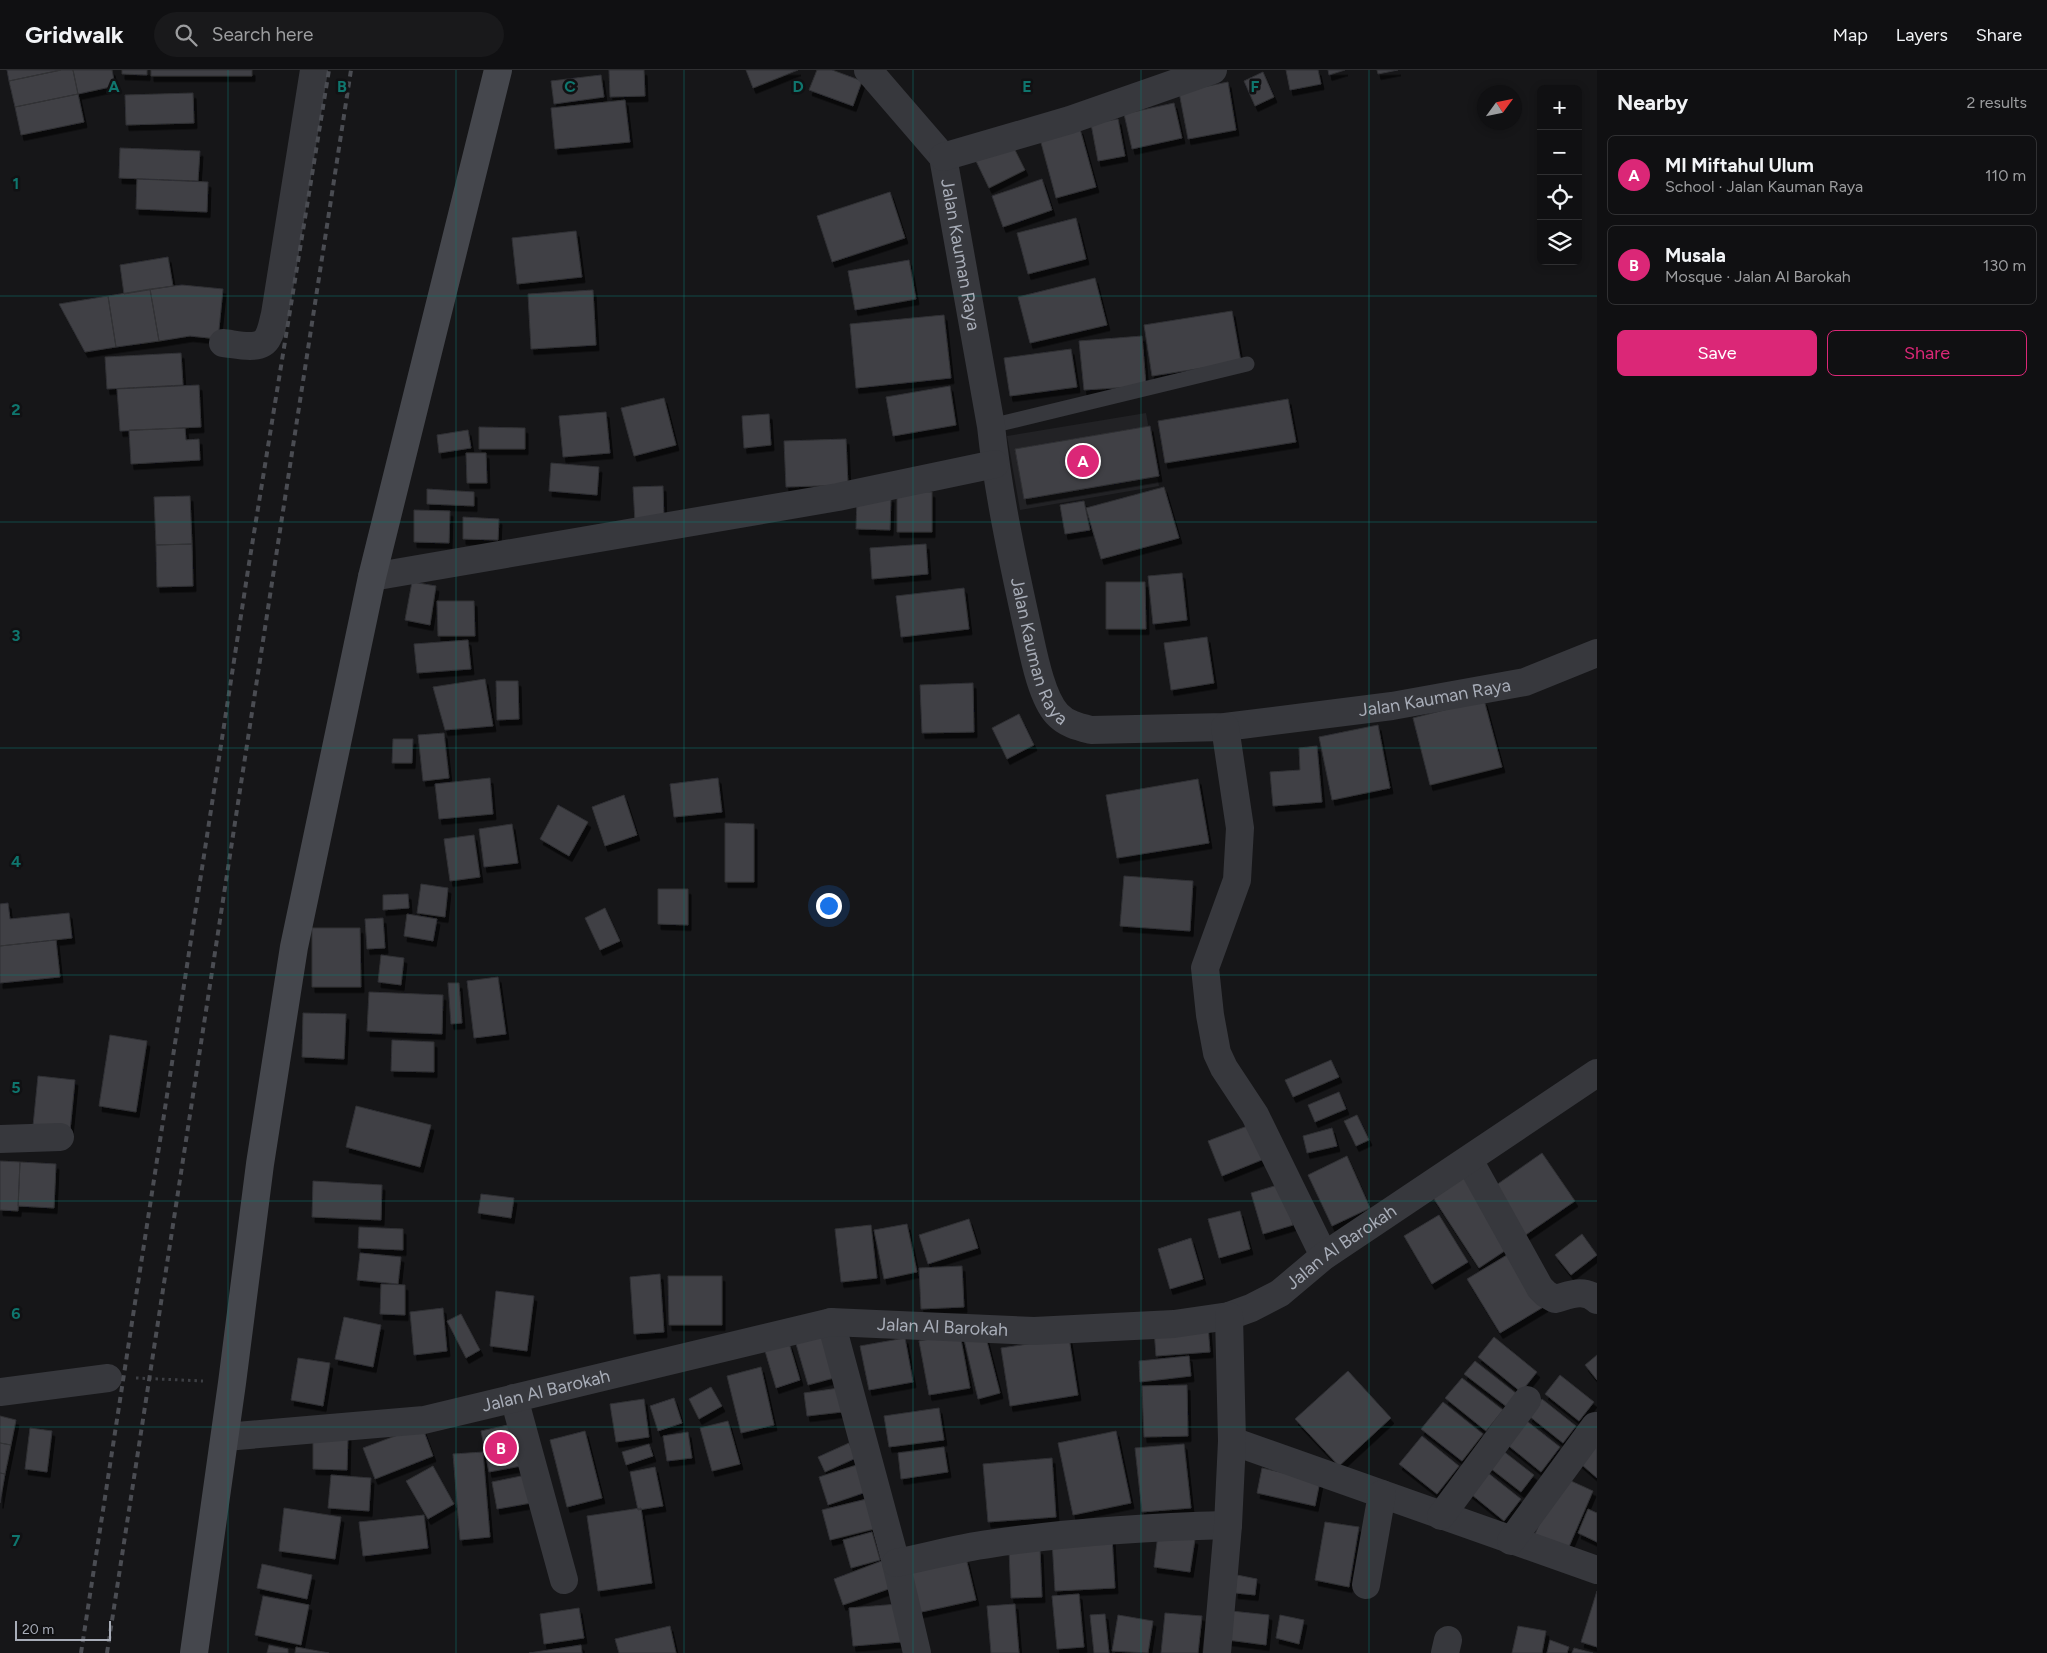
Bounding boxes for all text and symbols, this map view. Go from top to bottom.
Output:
search box [154,12,504,57]
text: Gridwalk [25,20,124,49]
icon: search [172,21,200,49]
text: Search here [212,23,313,46]
text: Map [1833,24,1868,46]
text: Layers [1896,24,1948,46]
text: Share [1976,24,2022,46]
text: A [108,77,120,96]
text: B [337,77,347,96]
text: C [564,77,576,96]
text: D [792,77,804,96]
text: E [1022,77,1032,96]
text: F [1251,77,1260,96]
north arrow [1477,85,1522,130]
map controls [1537,85,1582,265]
button: + [1537,85,1582,130]
text: Nearby [1617,90,1688,115]
text: 2 results [1967,93,2027,112]
button: − [1537,130,1582,175]
text: MI Miftahul Ulum [1665,154,1814,177]
text: A [1628,166,1640,185]
text: 110 m [1985,166,2026,185]
text: 1 [13,174,19,193]
button: locate [1537,175,1582,220]
street label: Jalan Kauman Raya [936,177,985,332]
text: School · Jalan Kauman Raya [1665,177,1863,196]
button: layers [1537,220,1582,265]
text: Musala [1665,244,1726,267]
text: B [1629,256,1639,275]
text: 130 m [1983,256,2026,275]
text: Mosque · Jalan Al Barokah [1665,267,1851,286]
button: Save [1617,330,1817,376]
button: Share [1827,330,2027,376]
text: 2 [11,400,21,419]
pin: A [1067,442,1099,480]
street label: Jalan Kauman Raya [1006,575,1072,730]
text: 3 [12,626,21,645]
street label: Jalan Kauman Raya [1357,674,1512,721]
text: 4 [11,852,21,871]
your location [816,893,842,919]
text: 5 [11,1078,21,1097]
street label: Jalan Al Barokah [1281,1200,1401,1294]
text: 6 [11,1304,21,1323]
street label: Jalan Al Barokah [876,1313,1009,1341]
street label: Jalan Al Barokah [479,1365,612,1417]
pin: B [485,1429,517,1467]
text: 7 [12,1531,21,1550]
scale bar [15,1618,111,1641]
text: 20 m [22,1621,54,1638]

